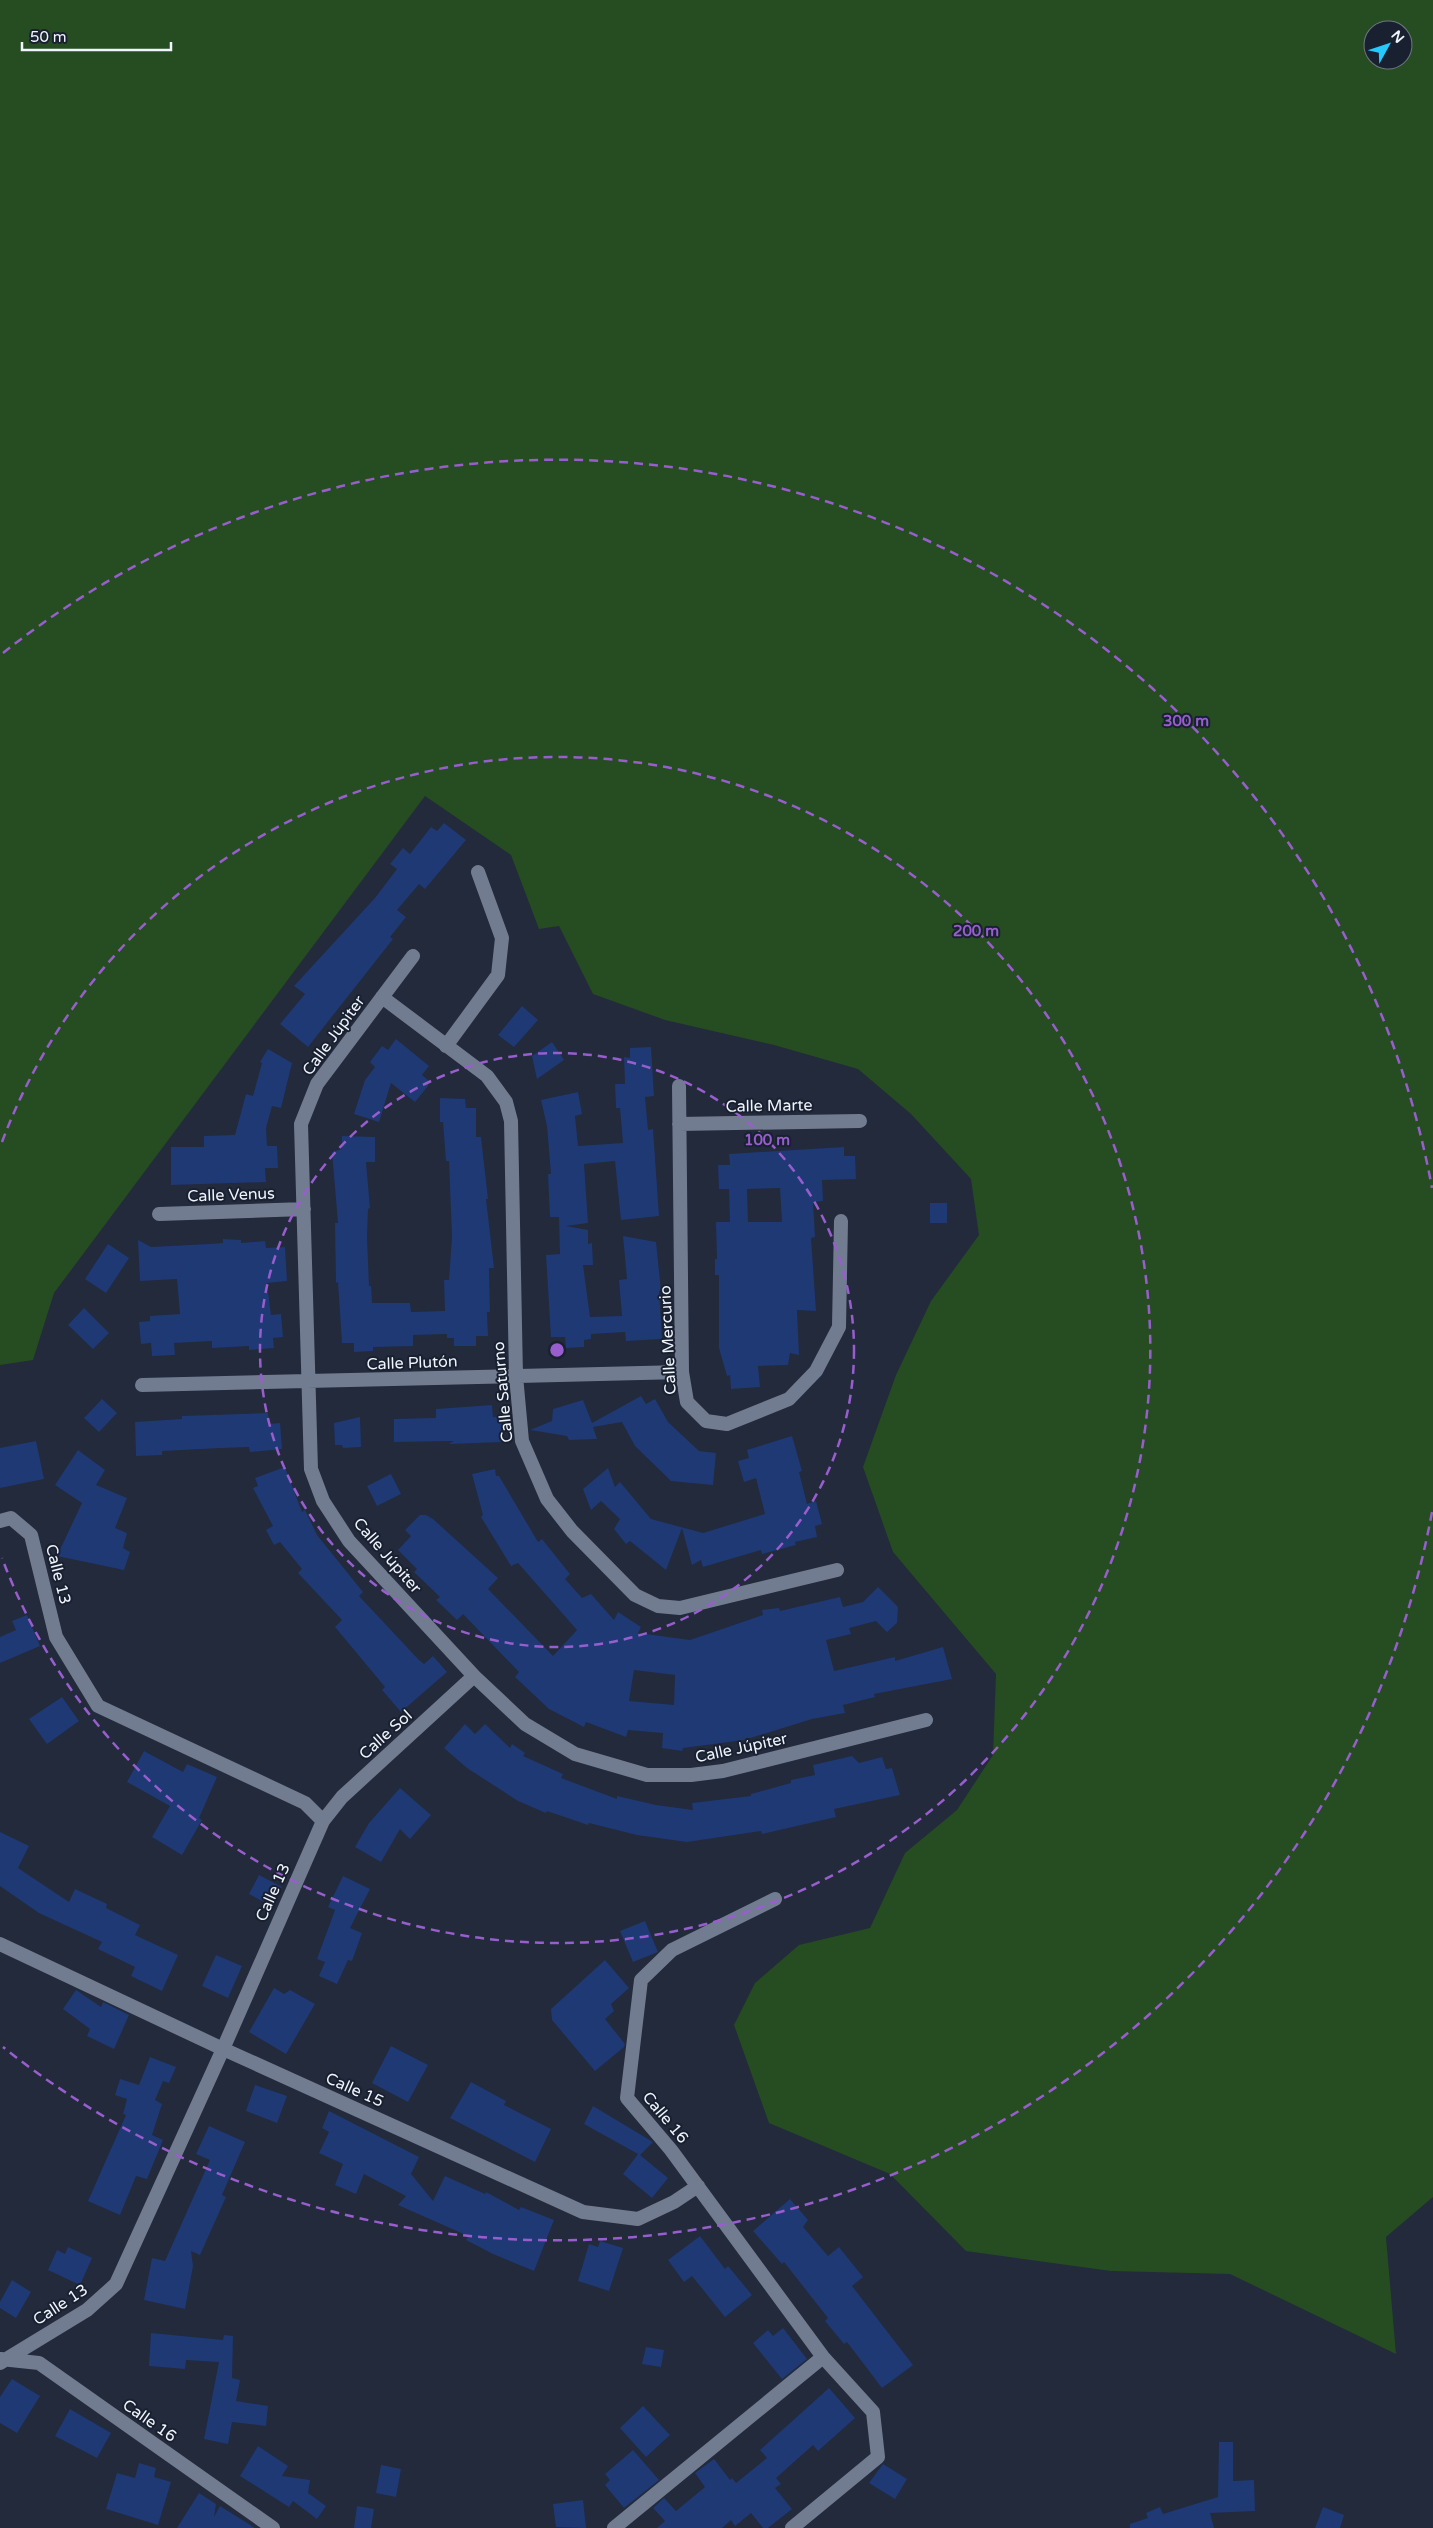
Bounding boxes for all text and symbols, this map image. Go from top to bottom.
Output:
scale bar [22,20,171,52]
north arrow [1363,20,1413,70]
text: N [1387,27,1408,47]
text: 50 m [30,28,67,46]
text: 300 m [1163,712,1209,730]
text: 200 m [953,922,999,940]
street label: Calle Júpiter [298,991,370,1079]
street label: Calle Marte [725,1095,813,1117]
text: 100 m [744,1131,790,1149]
street label: Calle Venus [187,1183,275,1207]
street label: Calle Mercurio [655,1285,681,1395]
street label: Calle Saturno [489,1341,517,1443]
centre of rings [548,1341,566,1359]
street label: Calle Plutón [366,1351,458,1375]
street label: Calle Júpiter [349,1514,426,1598]
street label: Calle 13 [41,1542,75,1606]
street label: Calle Sol [355,1706,416,1764]
street label: Calle Júpiter [693,1728,790,1768]
street label: Calle 13 [251,1860,295,1925]
street label: Calle 15 [322,2068,387,2112]
street label: Calle 16 [638,2088,693,2148]
street label: Calle 13 [29,2280,92,2330]
street label: Calle 16 [119,2395,180,2447]

